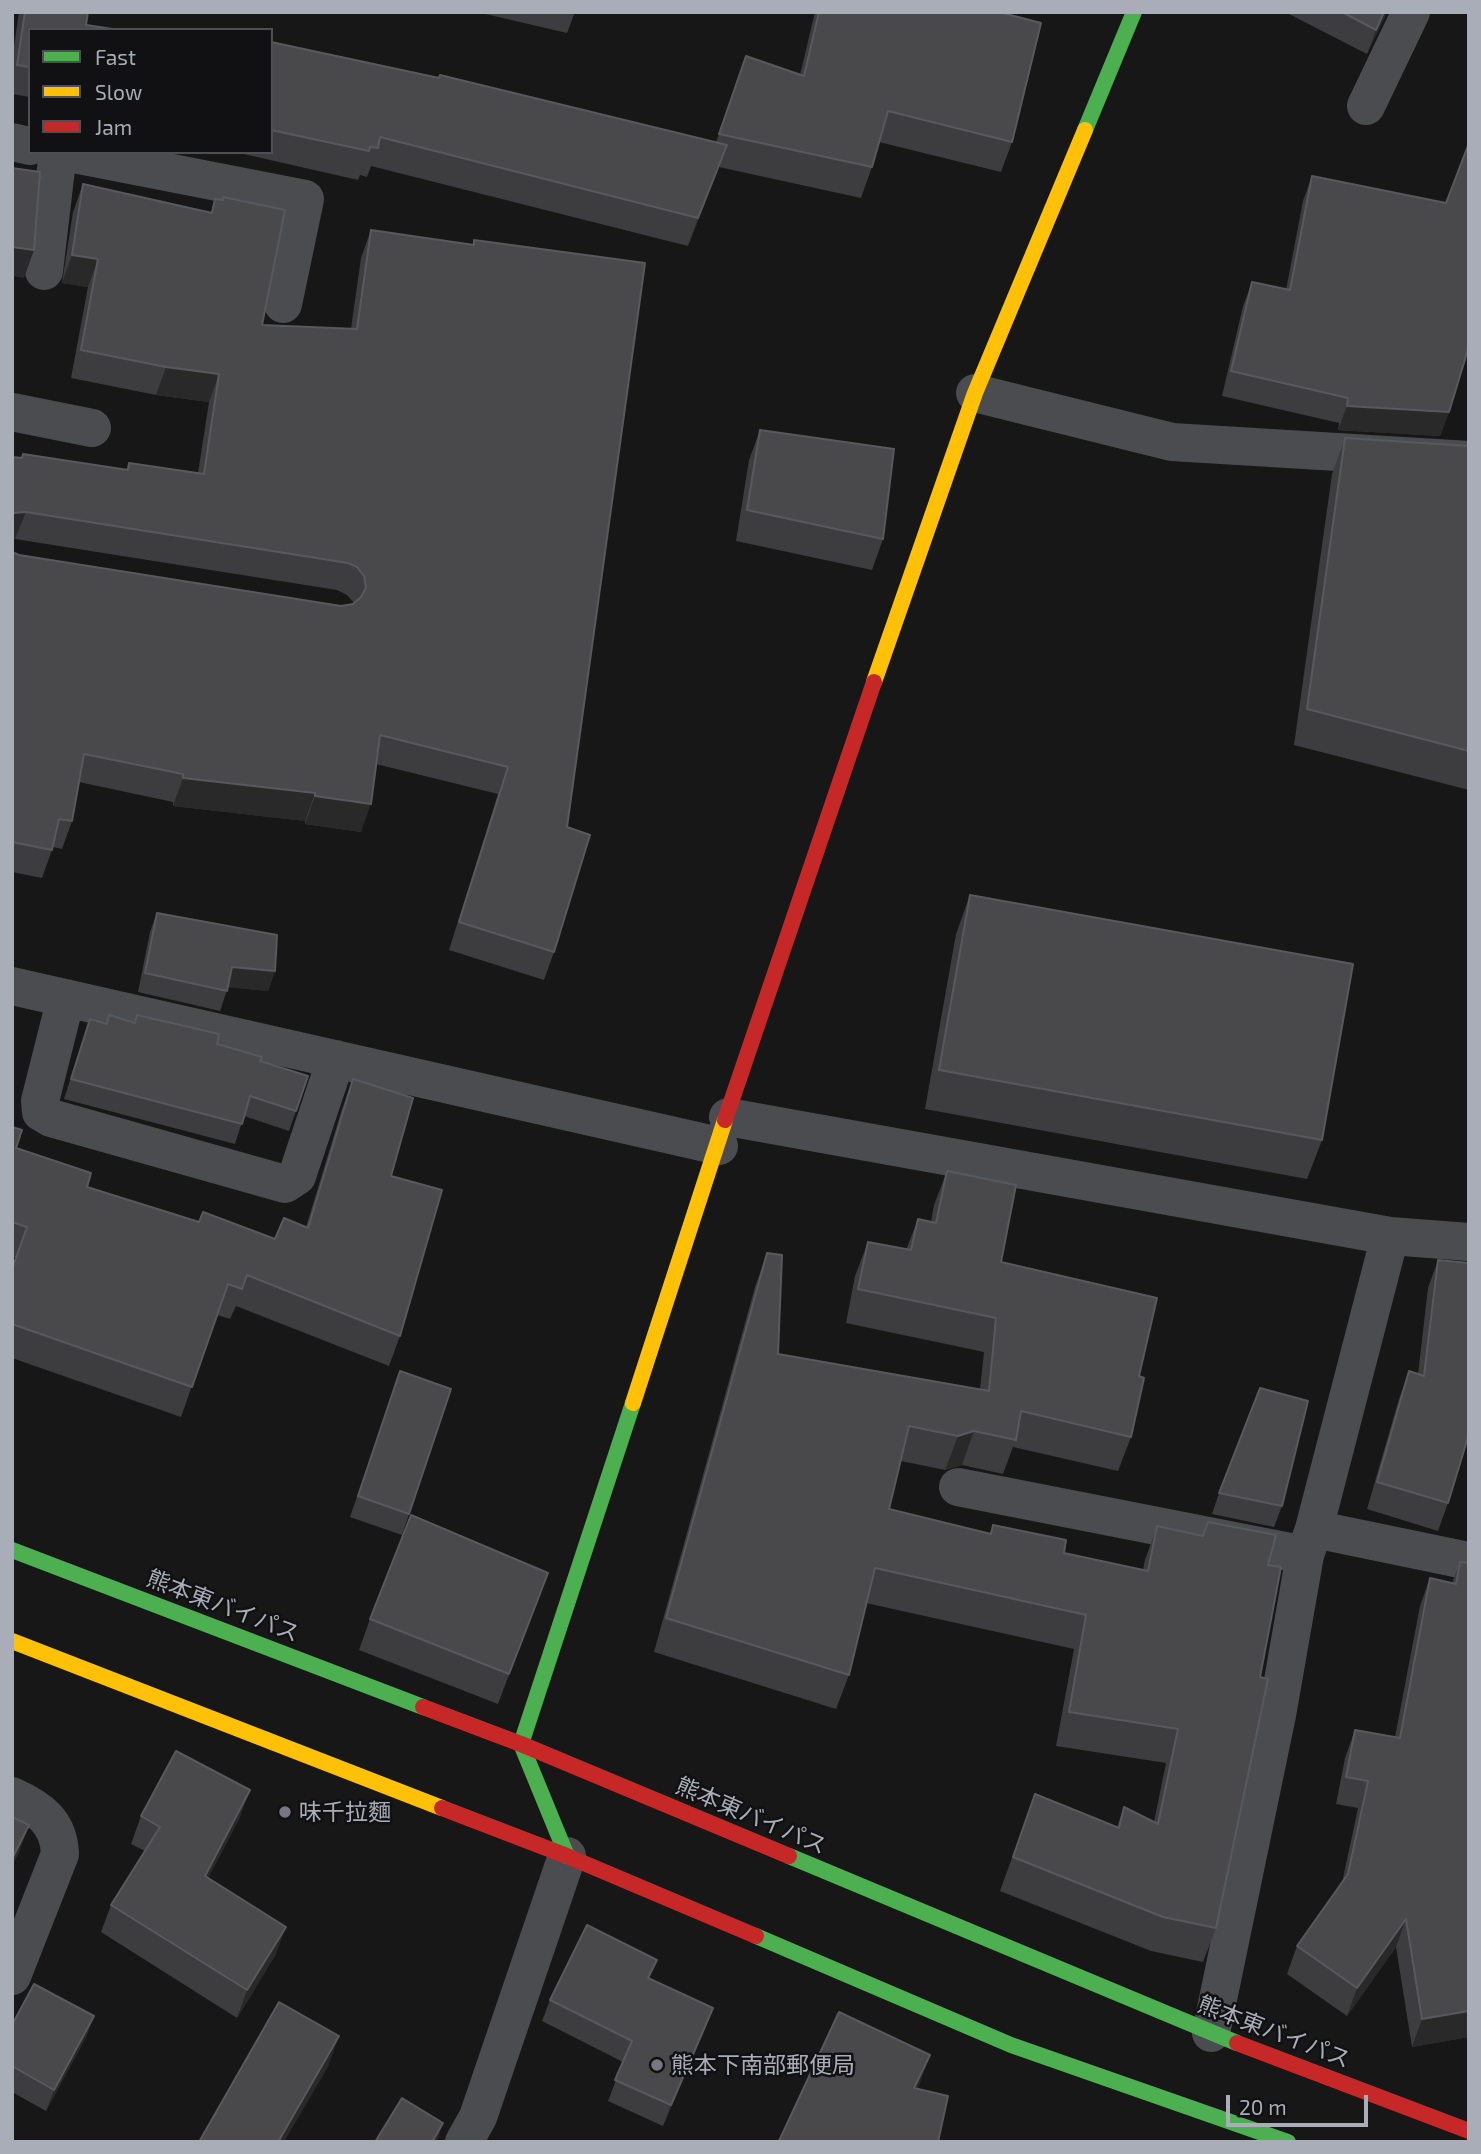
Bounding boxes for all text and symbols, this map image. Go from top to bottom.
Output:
legend [28,28,273,154]
text: Fast [95,44,136,69]
text: Slow [95,79,142,104]
text: Jam [95,114,132,139]
street label: 熊本東バイパス [143,1564,303,1648]
street label: 熊本東バイパス [672,1772,830,1860]
place label: 味千拉麵 [299,1798,391,1826]
marker: 味千拉麵 [277,1804,293,1820]
street label: 熊本東バイパス [1194,1990,1354,2074]
place label: 熊本下南部郵便局 [671,2051,855,2079]
marker: 熊本下南部郵便局 [649,2057,665,2073]
scale bar [1229,2080,1371,2124]
text: 20 m [1239,2094,1287,2119]

